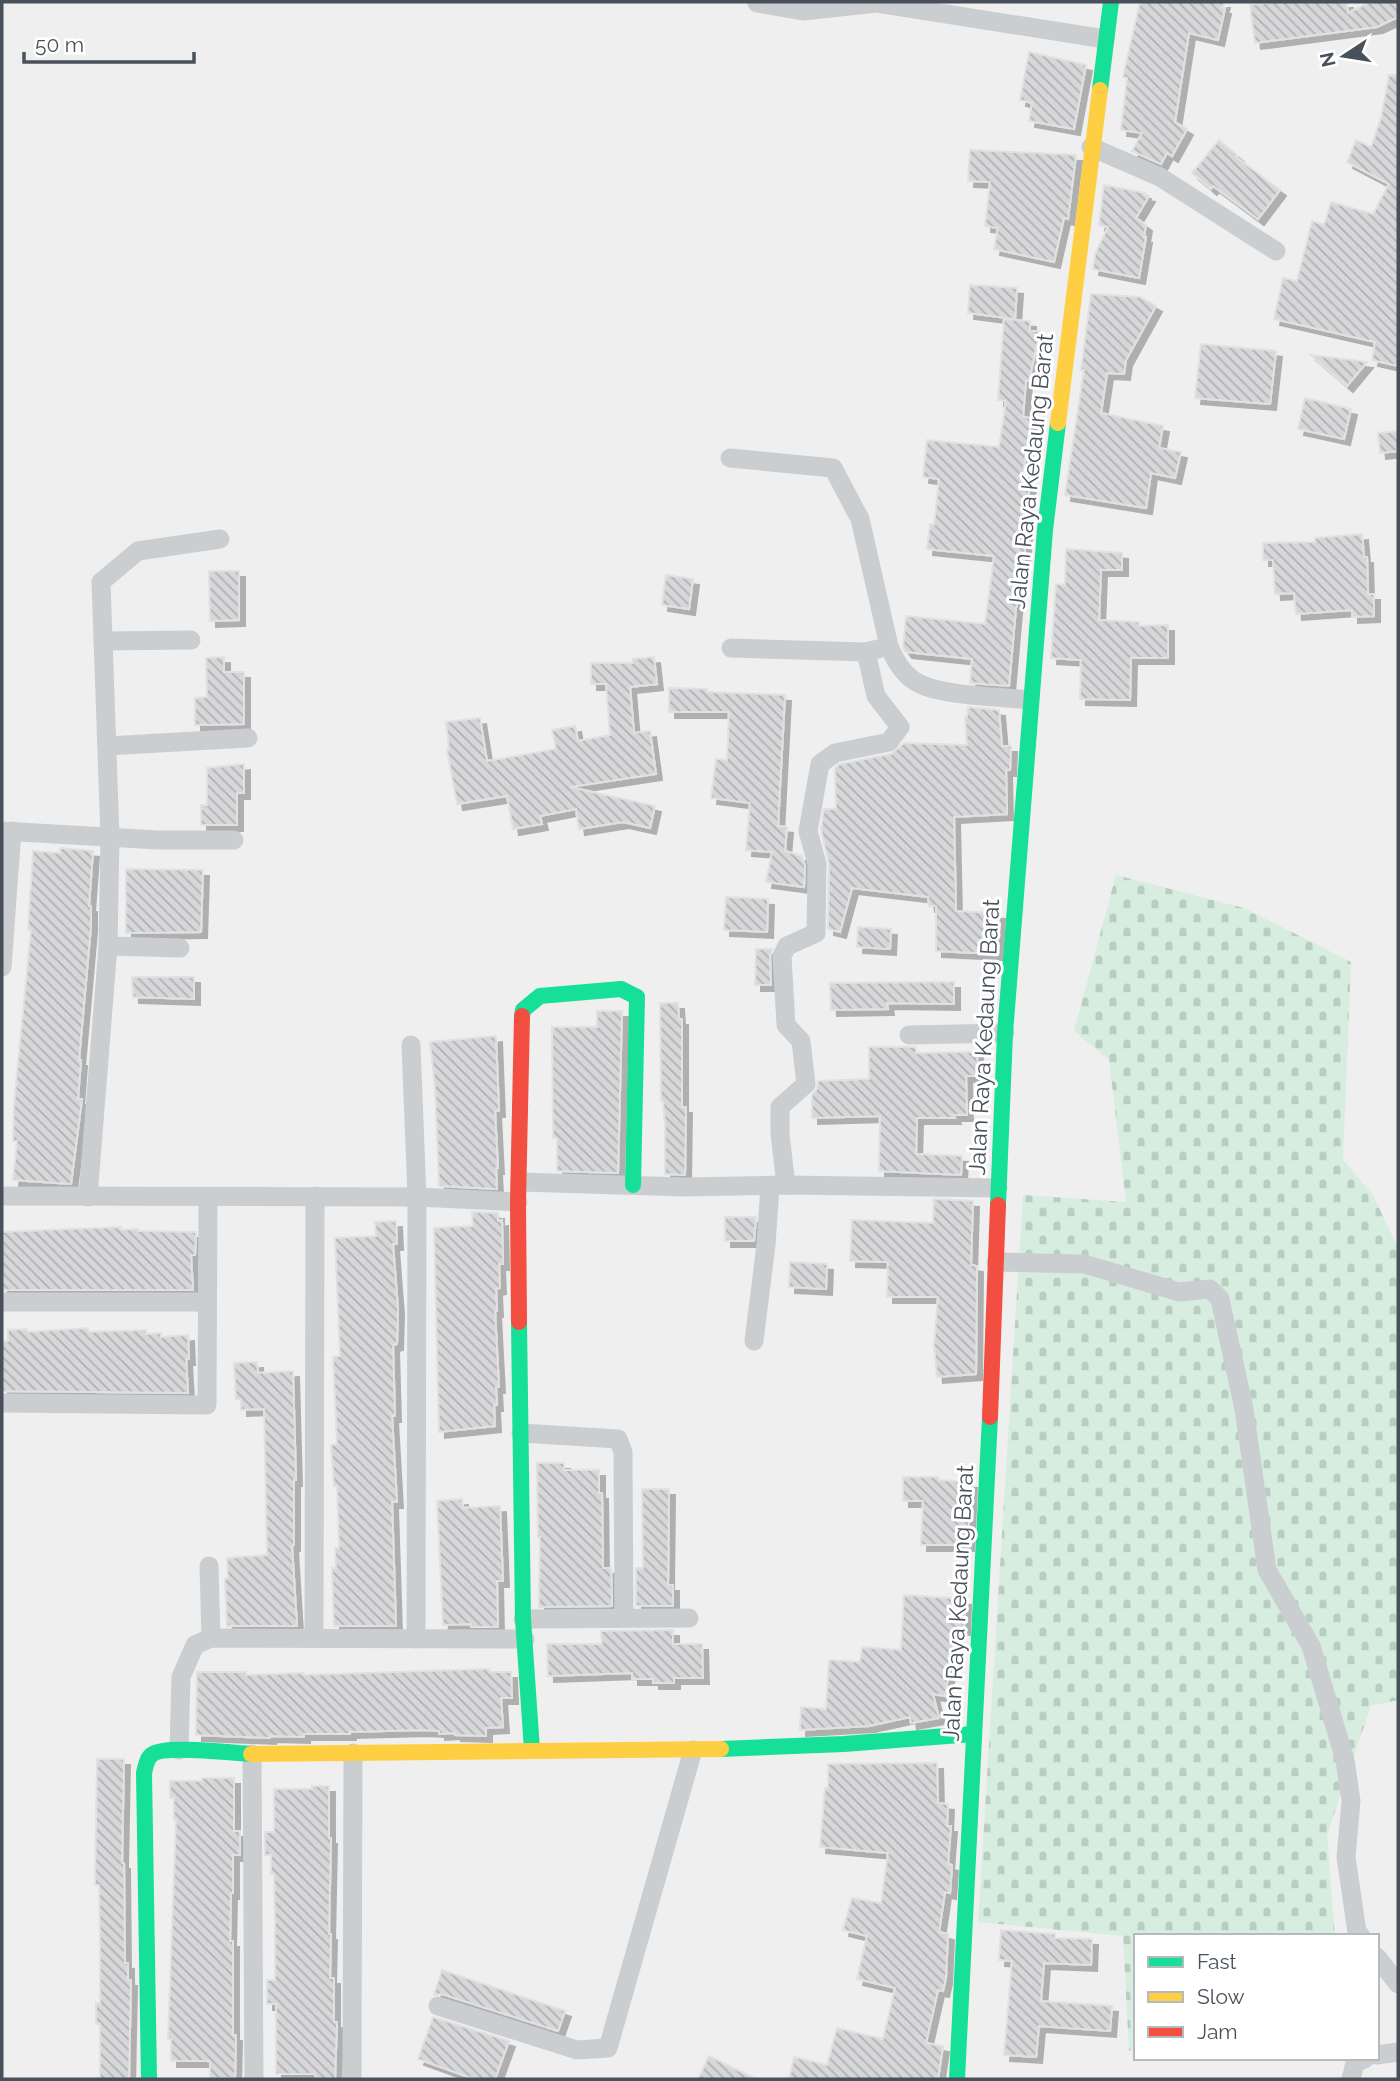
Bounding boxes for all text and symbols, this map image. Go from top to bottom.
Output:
scale bar [24,21,194,65]
north arrow [1309,21,1379,91]
text: 50 m [35,32,84,57]
text: N [1315,50,1340,69]
street label: Jalan Raya Kedaung Barat [1003,332,1058,610]
street label: Jalan Raya Kedaung Barat [963,898,1004,1176]
street label: Jalan Raya Kedaung Barat [937,1464,978,1742]
legend [1134,1934,1379,2060]
text: Fast [1197,1949,1237,1974]
text: Slow [1197,1984,1245,2009]
text: Jam [1197,2019,1238,2044]

